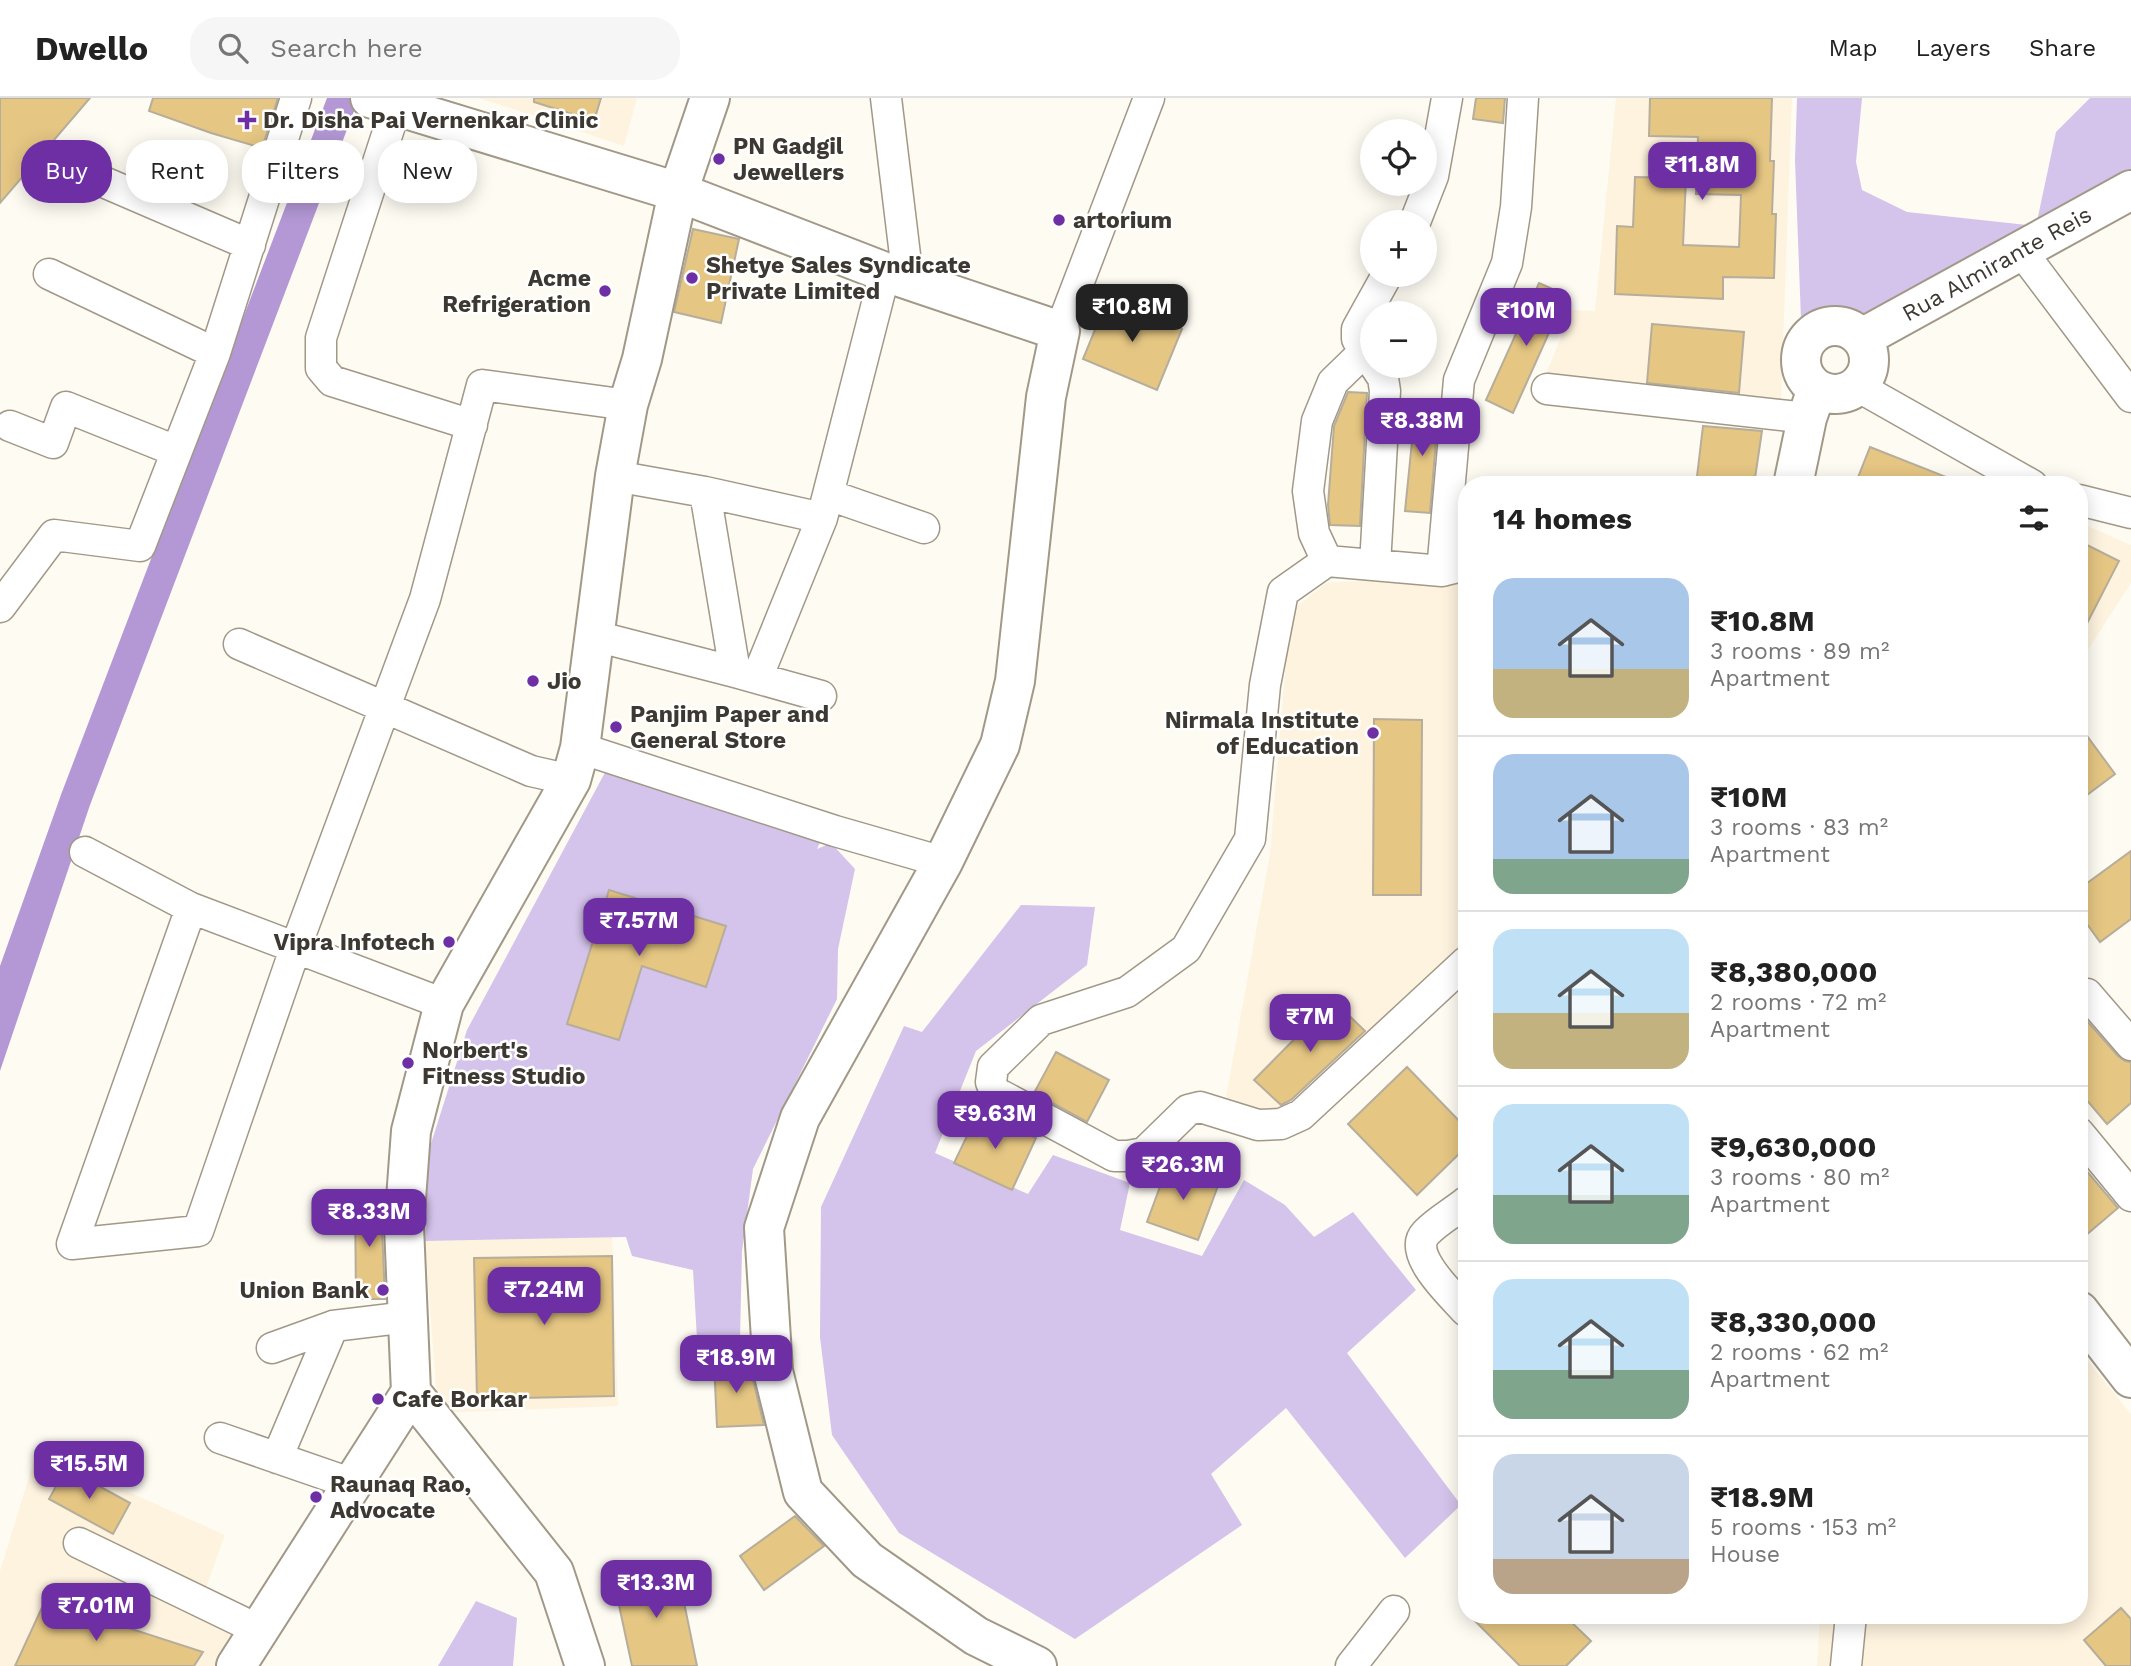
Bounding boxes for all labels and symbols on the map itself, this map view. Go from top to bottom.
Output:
place label: Dr. Disha Pai Vernenkar Clinic [263,107,599,134]
marker: Dr. Disha Pai Vernenkar Clinic [237,110,257,130]
place label: PN Gadgil Jewellers [733,133,844,186]
pin: ₹11.8M [1645,142,1759,202]
marker: PN Gadgil Jewellers [711,151,727,167]
street label: Rua Almirante Reis [1898,201,2096,327]
place label: artorium [1073,207,1172,234]
marker: artorium [1051,212,1067,228]
place label: Shetye Sales Syndicate Private Limited [706,252,971,305]
place label: Acme Refrigeration [442,265,591,318]
marker: Shetye Sales Syndicate Private Limited [684,270,700,286]
marker: Acme Refrigeration [597,283,613,299]
pin: ₹10.8M [1075,285,1189,344]
pin: ₹10M [1485,288,1567,348]
pin: ₹8.38M [1365,398,1479,458]
place label: Jio [547,668,582,695]
marker: Jio [525,673,541,689]
place label: Panjim Paper and General Store [630,701,829,754]
place label: Nirmala Institute of Education [1165,707,1359,760]
marker: Panjim Paper and General Store [608,719,624,735]
marker: Nirmala Institute of Education [1365,725,1381,741]
pin: ₹7.57M [582,898,696,958]
place label: Vipra Infotech [273,929,435,956]
marker: Vipra Infotech [441,934,457,950]
pin: ₹7M [1276,995,1344,1054]
place label: Norbert's Fitness Studio [422,1037,586,1090]
marker: Norbert's Fitness Studio [400,1055,416,1071]
pin: ₹9.63M [938,1091,1052,1151]
pin: ₹26.3M [1126,1142,1240,1202]
pin: ₹8.33M [312,1190,426,1249]
pin: ₹7.24M [487,1268,601,1327]
place label: Union Bank [240,1277,370,1304]
marker: Union Bank [375,1282,391,1298]
pin: ₹18.9M [679,1336,793,1395]
place label: Cafe Borkar [392,1386,527,1413]
marker: Cafe Borkar [370,1391,386,1407]
pin: ₹15.5M [32,1442,146,1501]
place label: Raunaq Rao, Advocate [330,1471,471,1524]
marker: Raunaq Rao, Advocate [308,1489,324,1505]
pin: ₹13.3M [599,1560,713,1620]
pin: ₹7.01M [39,1584,153,1643]

